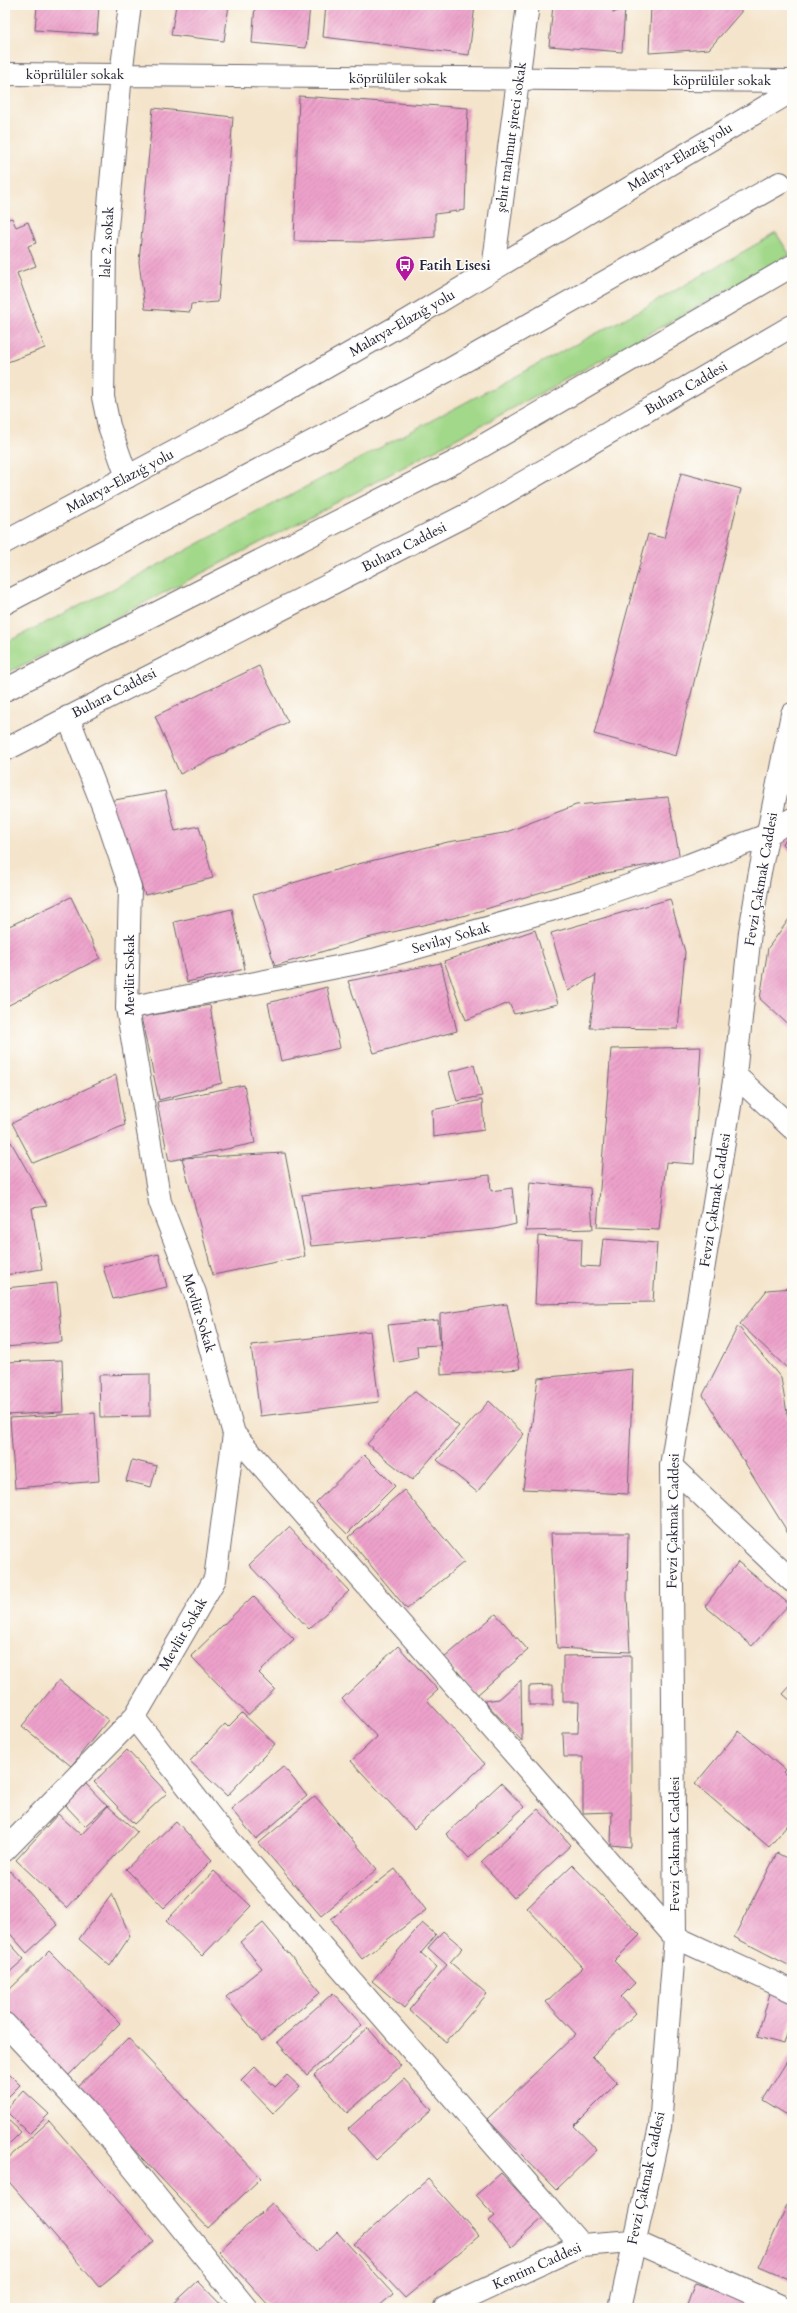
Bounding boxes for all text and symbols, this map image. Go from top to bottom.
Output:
street label: şehit mahmut şireci sokak [491,60,531,213]
street label: köprülüler sokak [26,65,125,84]
street label: köprülüler sokak [349,69,448,88]
street label: köprülüler sokak [673,71,772,90]
street label: Malatya-Elazığ yolu [624,118,736,196]
street label: lale 2. sokak [96,206,118,278]
bus stop icon: Fatih Lisesi [394,254,416,282]
place label: Fatih Lisesi [419,256,491,275]
street label: Malatya-Elazığ yolu [346,285,459,361]
street label: Buhara Caddesi [641,357,731,419]
street label: Malatya-Elazığ yolu [63,444,177,517]
street label: Buhara Caddesi [358,518,450,576]
street label: Buhara Caddesi [68,664,160,722]
street label: Fevzi Çakmak Caddesi [740,811,782,947]
street label: Sevilay Sokak [410,918,493,958]
street label: Mevlüt Sokak [120,934,139,1016]
street label: Fevzi Çakmak Caddesi [695,1132,735,1268]
street label: Mevlüt Sokak [178,1271,220,1355]
street label: Fevzi Çakmak Caddesi [662,1453,684,1589]
street label: Mevlüt Sokak [154,1593,212,1674]
street label: Fevzi Çakmak Caddesi [665,1776,684,1912]
street label: Fevzi Çakmak Caddesi [623,2110,669,2246]
street label: Kentim Caddesi [490,2238,584,2294]

